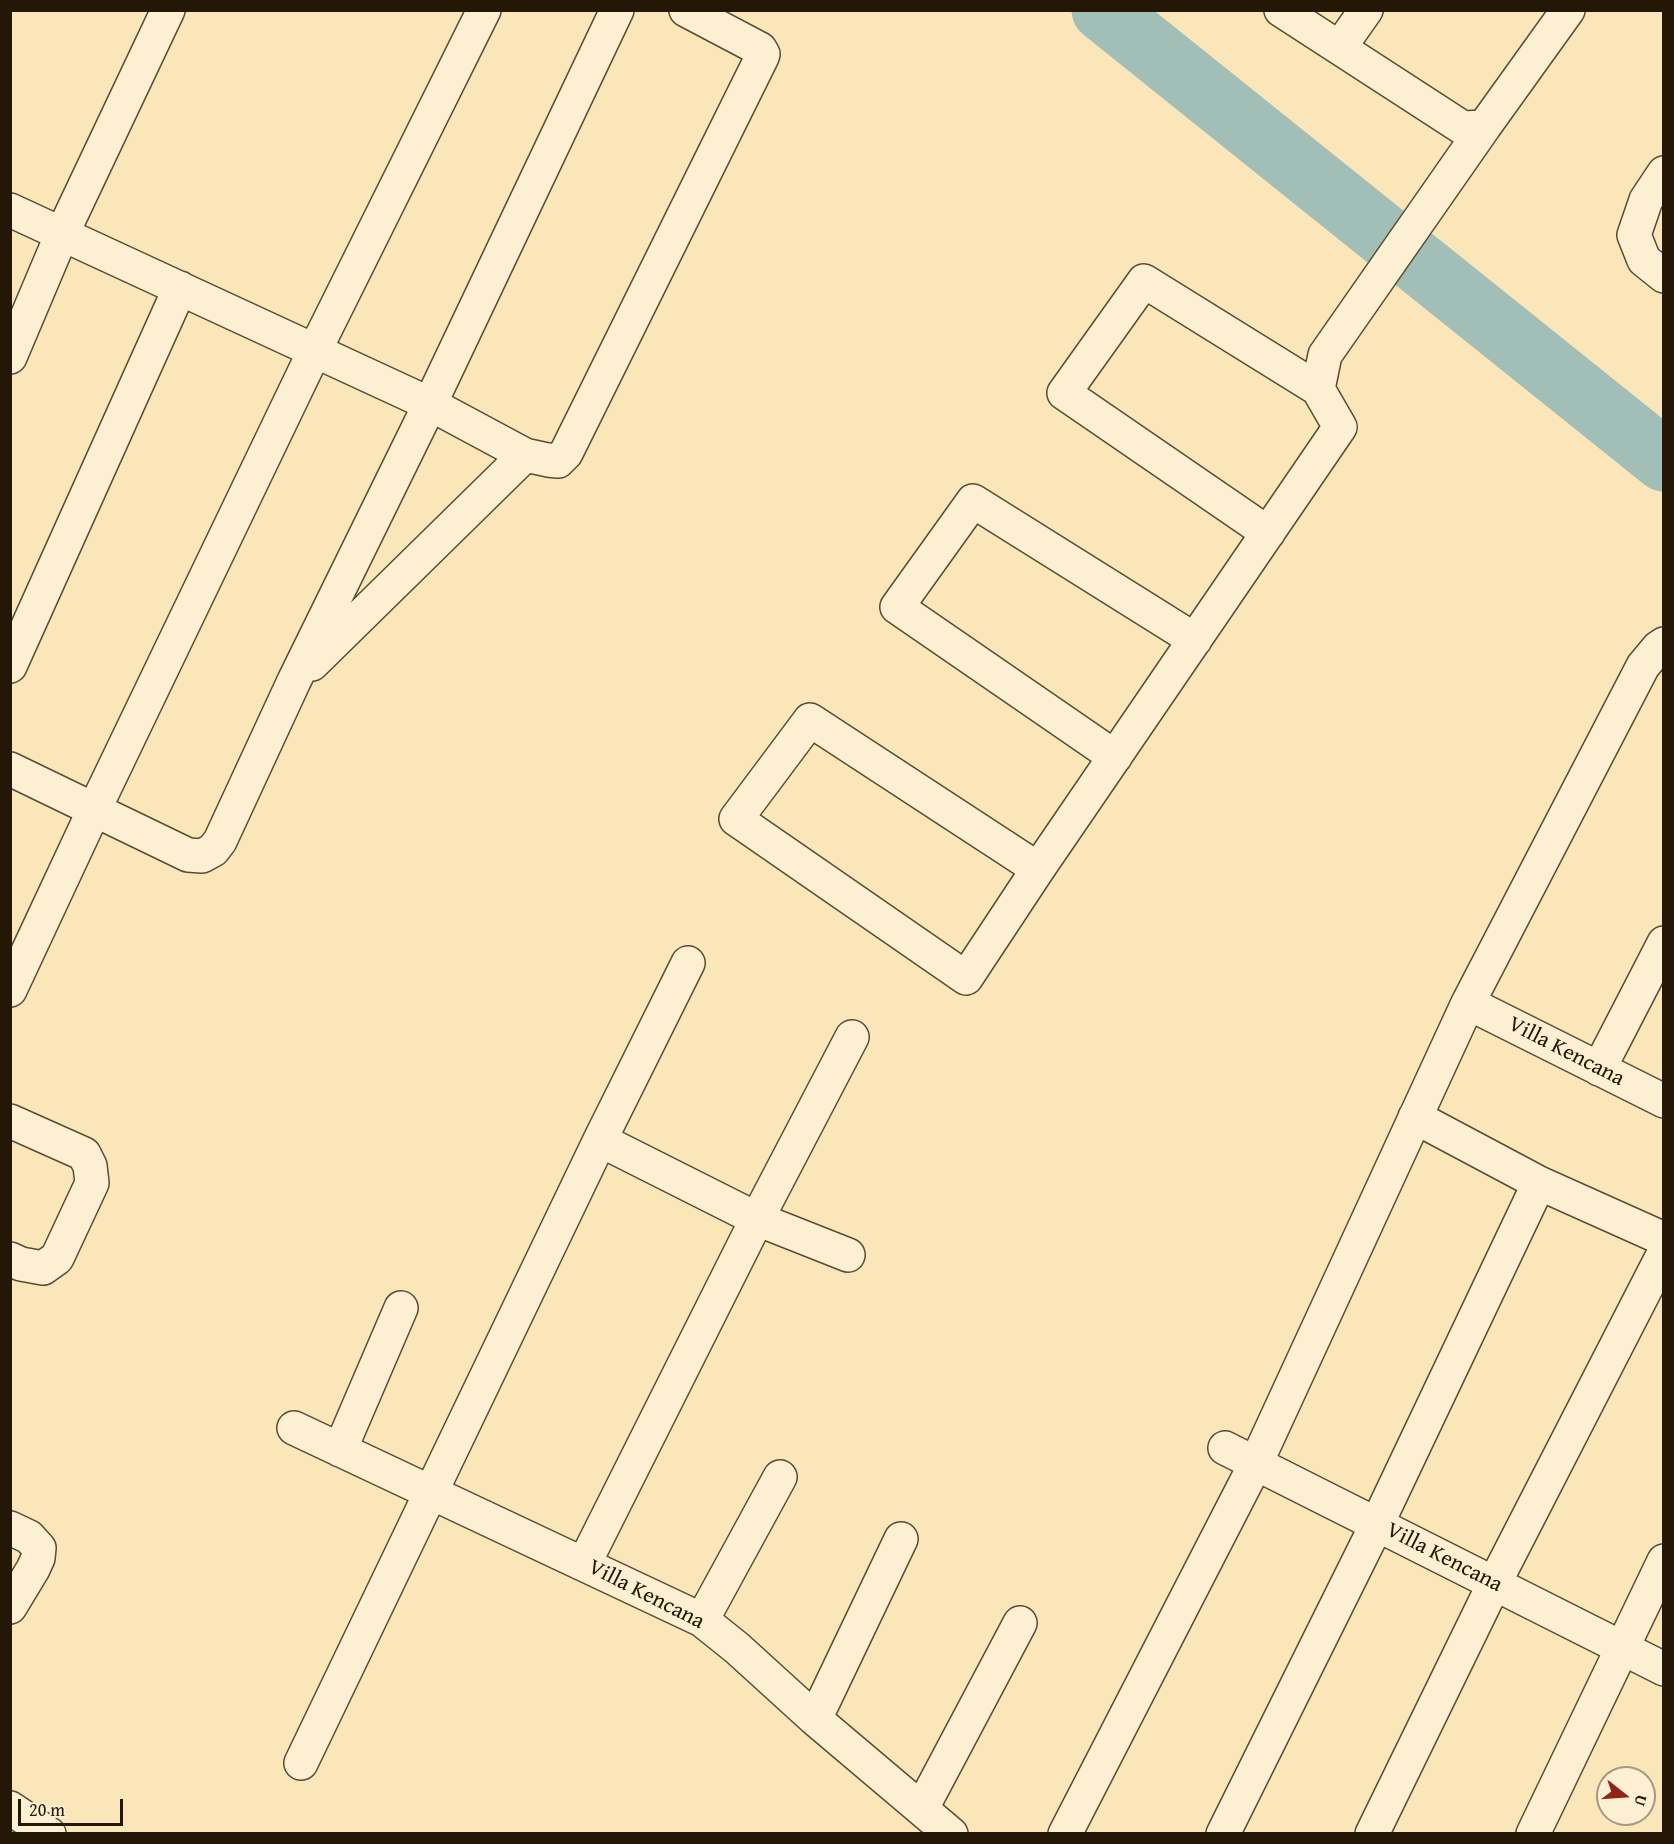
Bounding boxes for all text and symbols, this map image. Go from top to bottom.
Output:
street label: Villa Kencana [1504,1011,1628,1093]
street label: Villa Kencana [1382,1517,1506,1599]
street label: Villa Kencana [584,1554,708,1636]
north arrow [1596,1766,1656,1826]
scale bar [21,1787,126,1825]
text: U [1628,1792,1654,1809]
text: 20 m [29,1796,65,1823]

